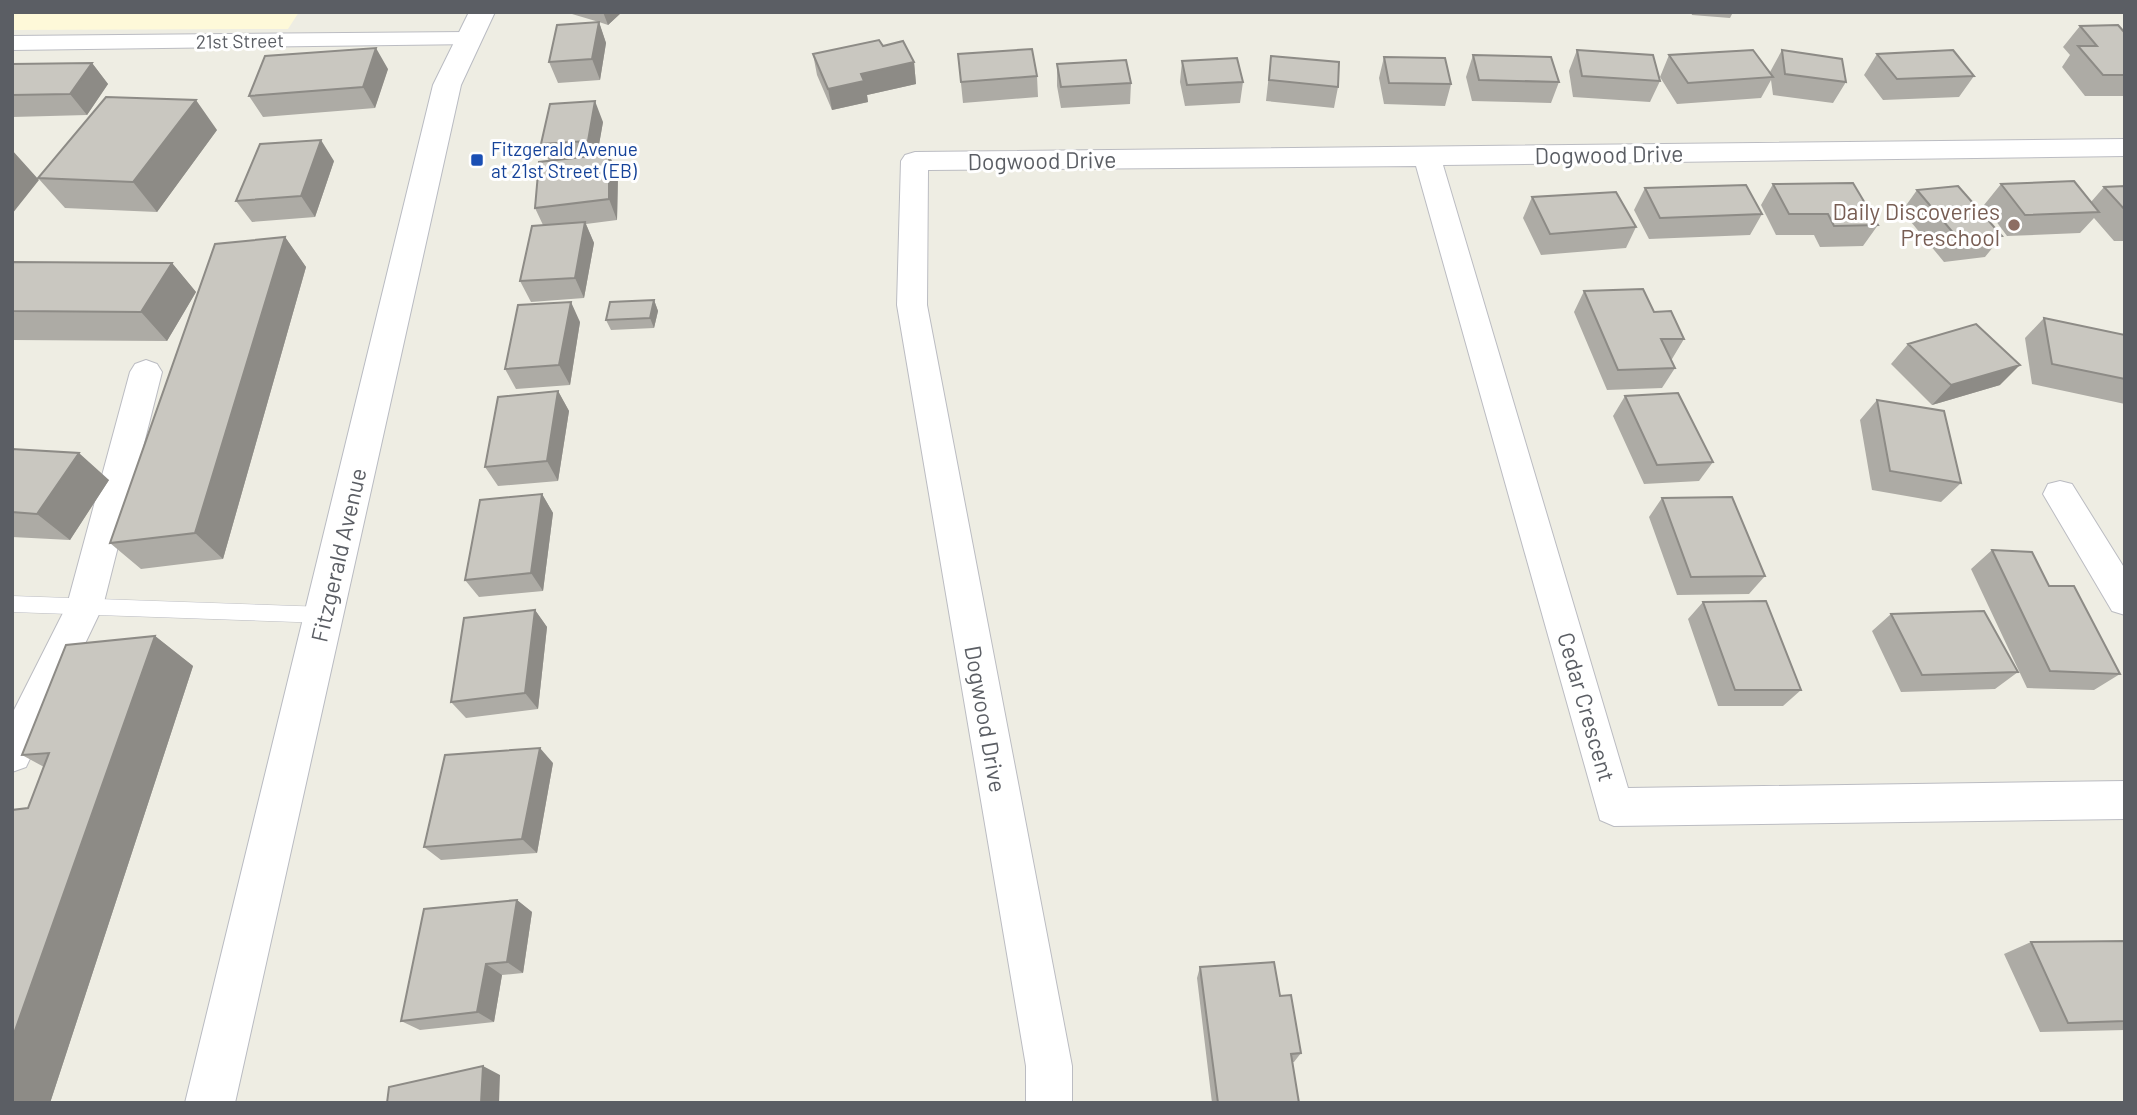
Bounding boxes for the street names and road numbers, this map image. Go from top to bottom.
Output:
street label: 21st Street [196,28,284,53]
street label: Dogwood Drive [1534,139,1684,169]
street label: Dogwood Drive [967,145,1117,175]
street label: Fitzgerald Avenue [304,465,372,645]
street label: Cedar Crescent [1552,629,1622,784]
street label: Dogwood Drive [959,643,1013,794]

